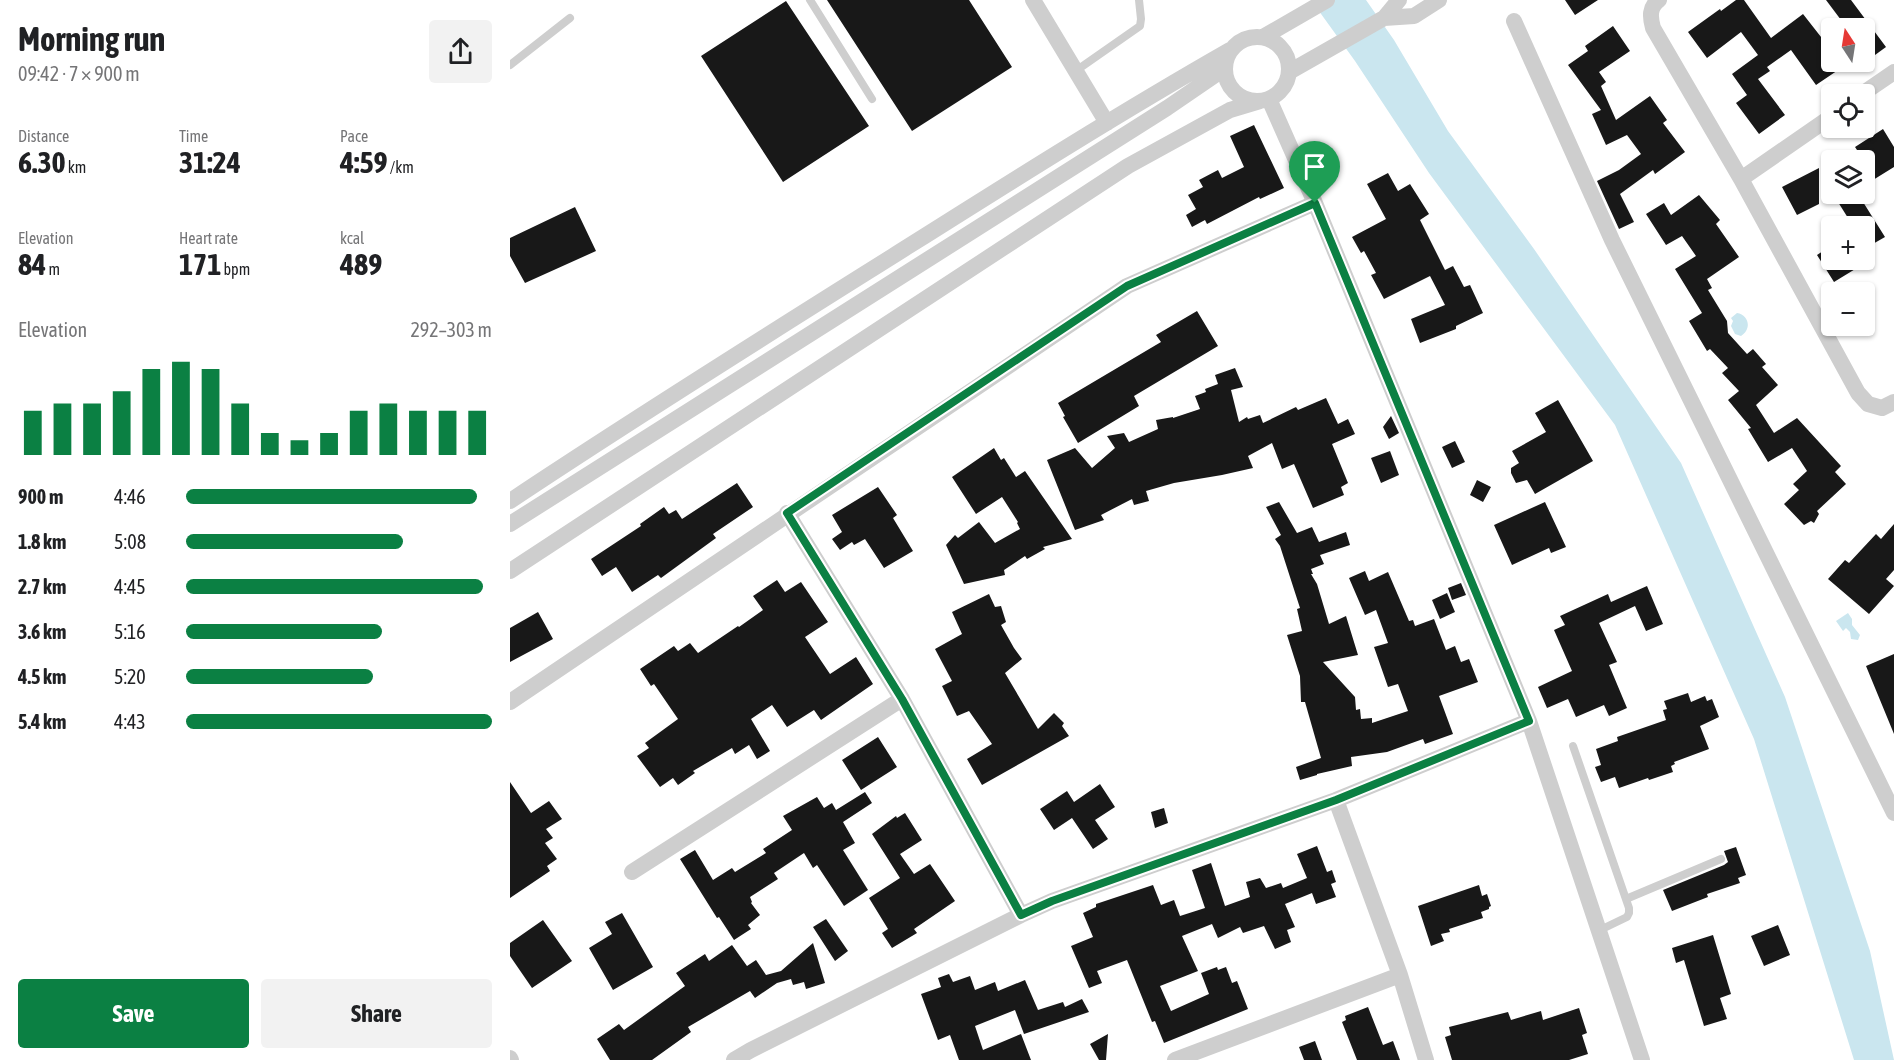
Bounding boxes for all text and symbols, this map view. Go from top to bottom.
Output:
north arrow [1821,18,1875,72]
map controls [1821,18,1875,336]
text: Morning run [18,20,165,58]
button: share [429,20,492,83]
text: 09:42 · 7 × 900 m [18,62,140,85]
button: locate [1821,84,1875,138]
text: Distance [18,127,69,145]
text: Time [179,127,208,145]
text: Pace [340,127,368,145]
pin [1289,141,1340,203]
text: 6.30 [18,145,66,179]
text: 31:24 [179,145,241,179]
text: 4:59 [340,145,388,179]
icon: arrive [1298,150,1331,183]
button: layers [1821,150,1875,204]
text: km [66,158,86,176]
text: /km [388,158,414,176]
button: + [1821,216,1875,270]
text: Elevation [18,229,73,247]
text: Heart rate [179,229,238,247]
text: kcal [340,229,364,247]
text: 84 [18,247,46,281]
text: 171 [179,247,221,281]
text: 489 [340,247,382,281]
text: m [46,260,60,278]
text: bpm [221,260,250,278]
button: − [1821,282,1875,336]
text: Elevation [18,318,87,341]
text: 292–303 m [410,318,492,341]
text: 900 m [18,485,63,508]
text: 4:46 [114,485,146,508]
text: 1.8 km [18,530,66,553]
text: 5:08 [114,530,146,553]
text: 2.7 km [18,575,66,598]
text: 4:45 [114,575,146,598]
text: 3.6 km [18,620,66,643]
text: 5:16 [114,620,146,643]
text: 4.5 km [18,665,66,688]
text: 5:20 [114,665,146,688]
text: 5.4 km [18,710,66,733]
text: 4:43 [114,710,146,733]
button: Save [18,979,249,1048]
button: Share [261,979,492,1048]

